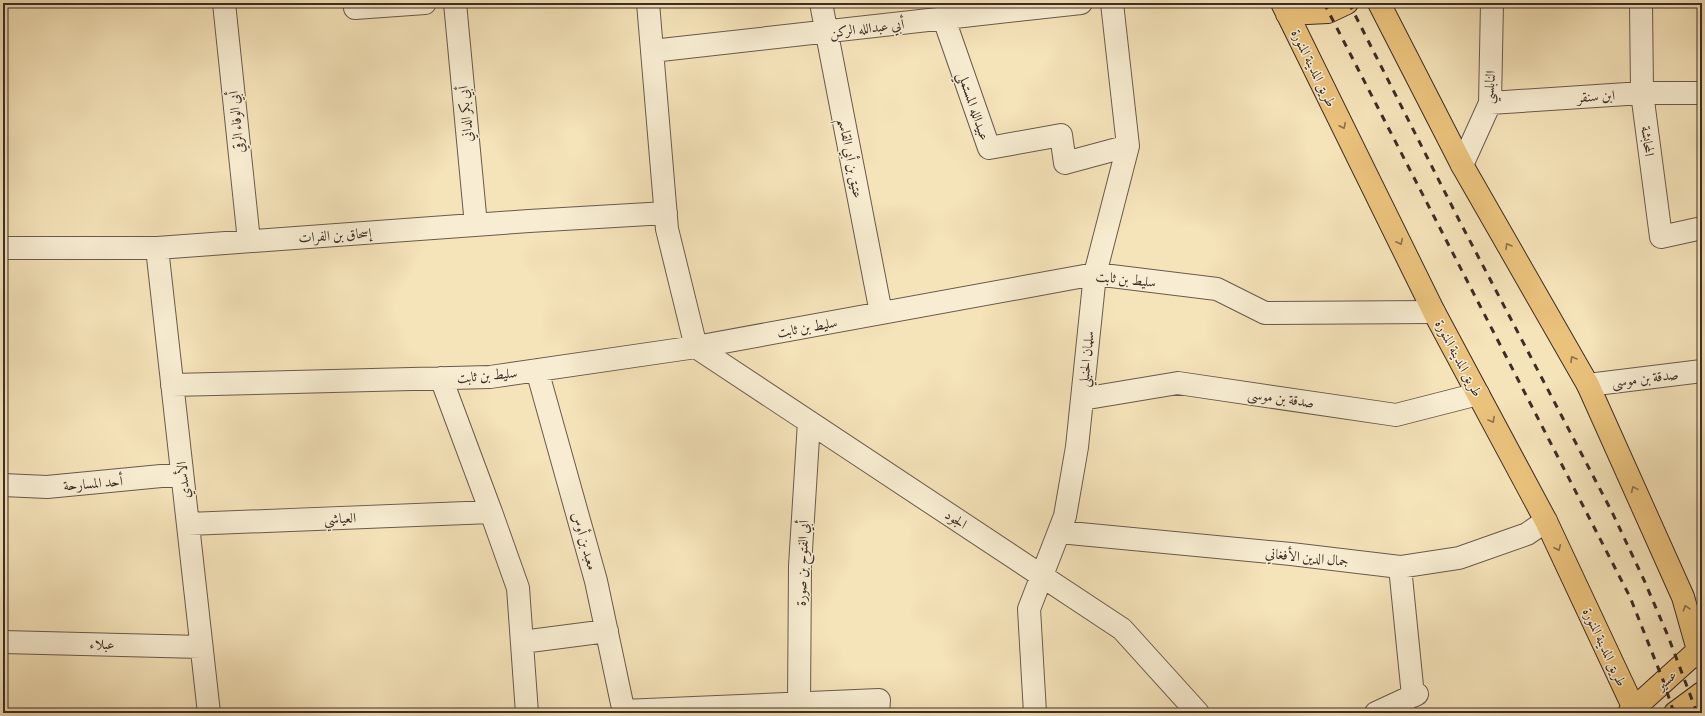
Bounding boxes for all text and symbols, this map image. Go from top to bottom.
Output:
street label: أبي عبدالله الركن [829,13,906,44]
street label: طريق المدينة المنورة [1286,26,1341,110]
street label: عبيدالله المستملي [950,69,994,144]
street label: النابلسي [1479,70,1504,105]
street label: أبي بكر الداني [453,84,479,143]
street label: ابن سنقر [1575,86,1616,107]
street label: أبي الوفاء الرقي [223,89,251,154]
street label: عتيق بن أبي القاسم [830,116,869,200]
one-way arrow [1338,121,1345,129]
street label: المحابشة [1636,125,1659,157]
street label: إسحاق بن الفرات [298,223,373,248]
one-way arrow [1395,238,1403,246]
one-way arrow [1506,243,1513,250]
street label: سليط بن ثابت [1095,267,1157,292]
street label: سليط بن ثابت [776,313,839,342]
street label: طريق المدينة المنورة [1430,316,1487,400]
street label: سلمان الحنبلي [1074,330,1102,388]
one-way arrow [1570,356,1577,363]
street label: سليط بن ثابت [456,363,518,388]
street label: صدقة بن موسى [1611,365,1680,392]
street label: صدقة بن موسى [1246,384,1315,413]
one-way arrow [1487,416,1495,423]
street label: الأسدي [171,460,197,500]
street label: أحد المسارحة [62,470,124,496]
one-way arrow [1631,485,1639,493]
street label: الجود [941,505,971,534]
street label: العياشي [324,508,357,533]
street label: معبد بن أوس [567,510,603,572]
street label: أبي الفتوح بن صورة [791,519,817,606]
street label: جمال الدين الأفغاني [1264,543,1350,573]
one-way arrow [1554,544,1562,551]
street label: طريق المدينة المنورة [1578,605,1631,690]
one-way arrow [1682,605,1691,612]
street label: عبلاء [89,635,115,654]
street label: عسير [1650,666,1681,696]

